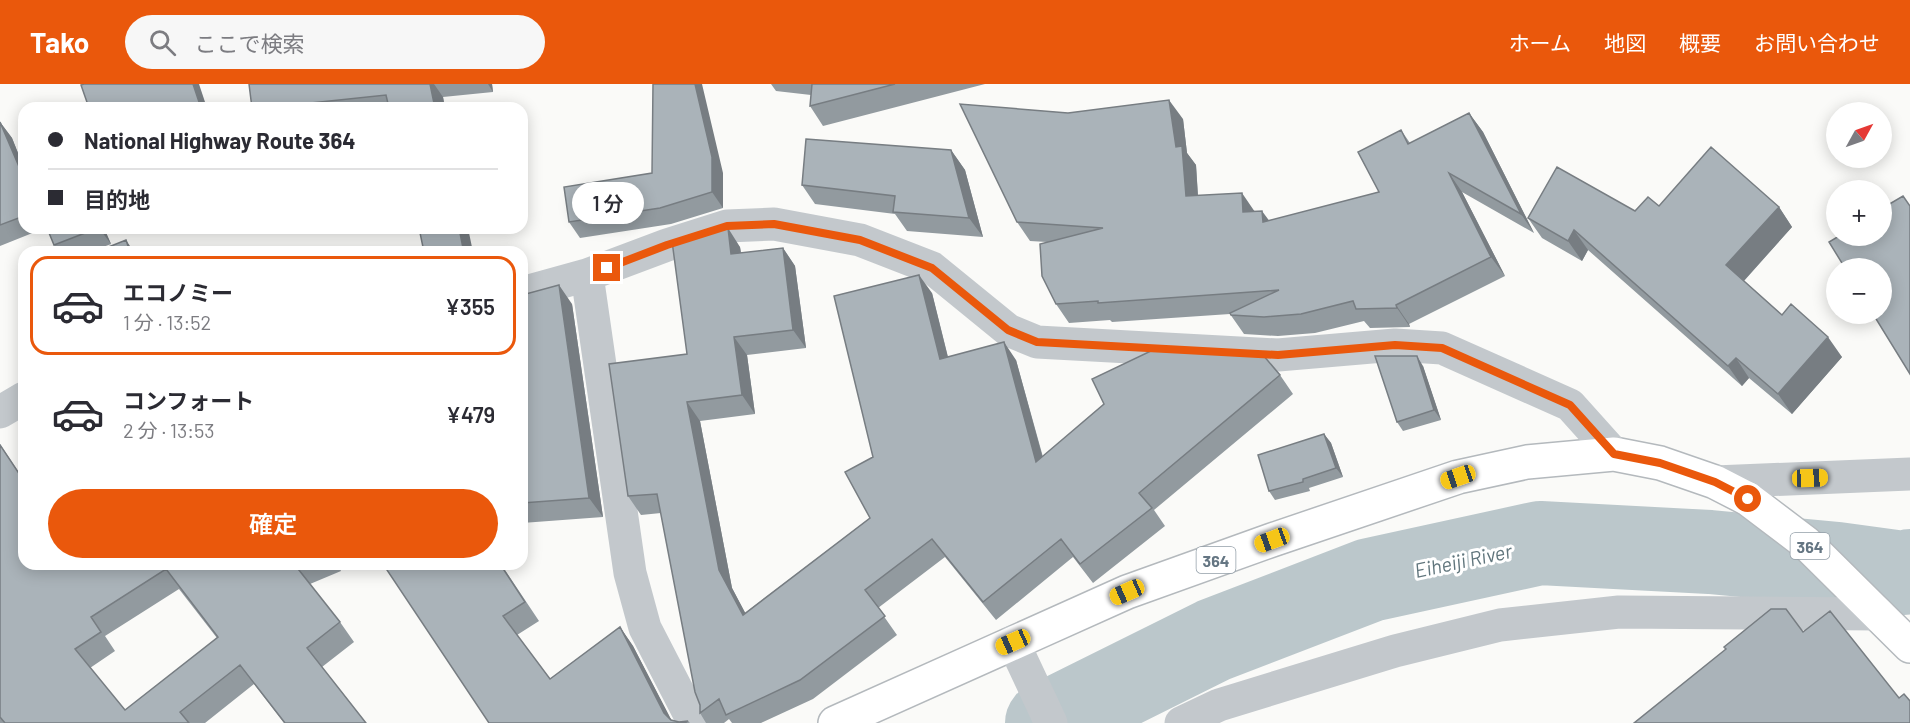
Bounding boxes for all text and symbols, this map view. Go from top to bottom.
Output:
search box [125,15,545,69]
text: Tako [30,25,89,59]
icon: search [146,26,179,59]
text: ここで検索 [194,30,304,56]
text: ホーム [1509,30,1571,55]
text: 地図 [1604,30,1646,55]
text: 概要 [1679,30,1721,55]
text: お問い合わせ [1754,30,1880,55]
north arrow [1826,102,1892,168]
map controls [1826,102,1892,324]
text: National Highway Route 364 [84,127,356,153]
button: + [1826,180,1892,246]
callout: 1 分 [571,181,643,223]
text: 目的地 [84,186,150,212]
text: 1 分 [592,191,624,215]
route end [593,254,620,281]
button: − [1826,258,1892,324]
icon: car [51,279,105,333]
text: エコノミー [123,279,233,305]
text: ¥355 [445,293,495,319]
text: 1 分 · 13:52 [123,310,211,334]
icon: car [51,387,105,441]
text: コンフォート [123,387,254,413]
text: ¥479 [446,401,495,427]
text: 2 分 · 13:53 [123,418,215,442]
car [1438,463,1478,491]
car [1792,468,1828,488]
route start [1734,485,1761,512]
button: 確定 [48,489,498,558]
car [1252,525,1292,555]
road number: 364 [1790,533,1830,559]
water label: Eiheiji River [1412,538,1515,582]
road number: 364 [1196,547,1236,573]
car [1107,576,1147,608]
car [993,626,1033,658]

